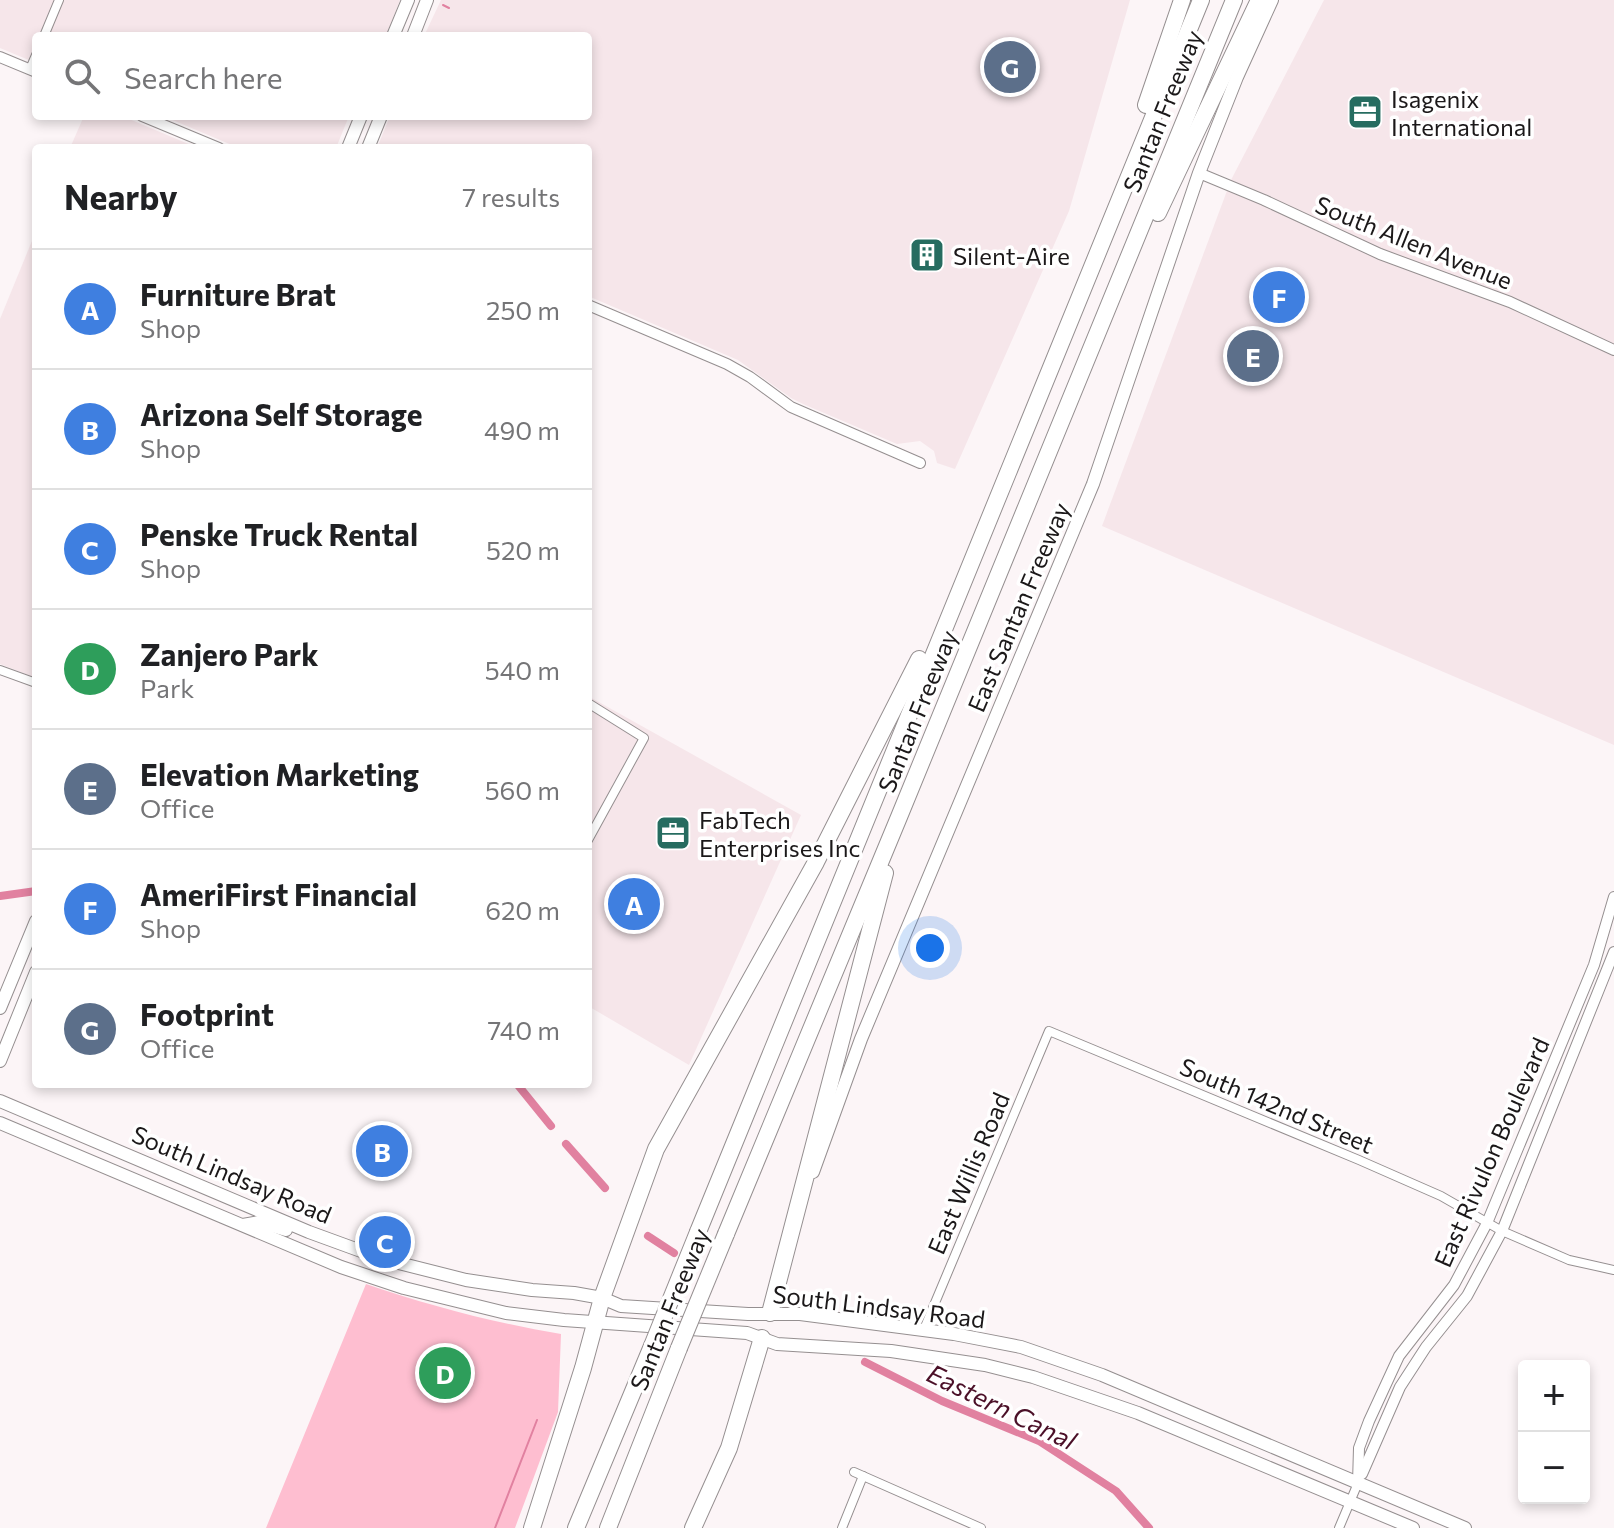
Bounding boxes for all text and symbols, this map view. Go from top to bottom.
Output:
street label: Santan Freeway [1116,26,1208,196]
search box [32,32,592,120]
pin: G [984,37,1036,97]
icon: search [60,54,104,98]
text: Search here [124,58,283,95]
place label: Isagenix International [1391,84,1532,141]
office icon: Isagenix International [1346,93,1384,131]
text: Nearby [64,175,178,217]
text: 7 results [462,181,560,212]
street label: South Allen Avenue [1311,189,1517,295]
building icon: Silent-Aire [908,236,946,274]
place label: Silent-Aire [953,241,1070,270]
pin: F [1253,267,1305,327]
text: Furniture Brat [140,275,336,312]
text: A [81,294,99,325]
text: 250 m [486,294,560,325]
text: Shop [140,312,201,343]
pin: E [1227,326,1279,386]
text: Arizona Self Storage [140,395,423,432]
text: B [81,414,99,445]
text: 490 m [484,414,560,445]
text: Shop [140,432,201,463]
street label: East Santan Freeway [961,498,1075,716]
text: Penske Truck Rental [140,515,418,552]
text: C [81,534,99,565]
text: 520 m [486,534,560,565]
text: Shop [140,552,201,583]
street label: Santan Freeway [871,626,963,796]
text: Zanjero Park [140,635,318,672]
text: D [80,654,100,685]
text: 540 m [485,654,560,685]
text: Park [140,672,194,703]
text: Elevation Marketing [140,755,419,792]
text: E [82,774,98,805]
text: 560 m [485,774,560,805]
text: Office [140,792,214,823]
place label: FabTech Enterprises Inc [699,805,860,862]
office icon: FabTech Enterprises Inc [654,814,692,852]
pin: A [608,874,660,934]
text: AmeriFirst Financial [140,875,417,912]
text: F [82,894,98,925]
text: 620 m [485,894,560,925]
text: Shop [140,912,201,943]
your location [910,928,950,968]
text: Footprint [140,995,274,1032]
text: G [81,1014,99,1045]
text: 740 m [488,1014,560,1045]
text: Office [140,1032,214,1063]
street label: East Rivulon Boulevard [1427,1033,1555,1271]
street label: South 142nd Street [1176,1051,1378,1159]
street label: East Willis Road [921,1088,1015,1258]
street label: South Lindsay Road [128,1119,336,1229]
pin: B [356,1121,408,1181]
pin: C [359,1212,411,1272]
street label: Santan Freeway [623,1224,715,1394]
street label: South Lindsay Road [771,1279,987,1333]
pin: D [419,1343,471,1403]
water label: Eastern Canal [923,1357,1083,1456]
map controls [1518,1360,1590,1504]
button: + [1518,1360,1590,1432]
button: − [1518,1432,1590,1504]

